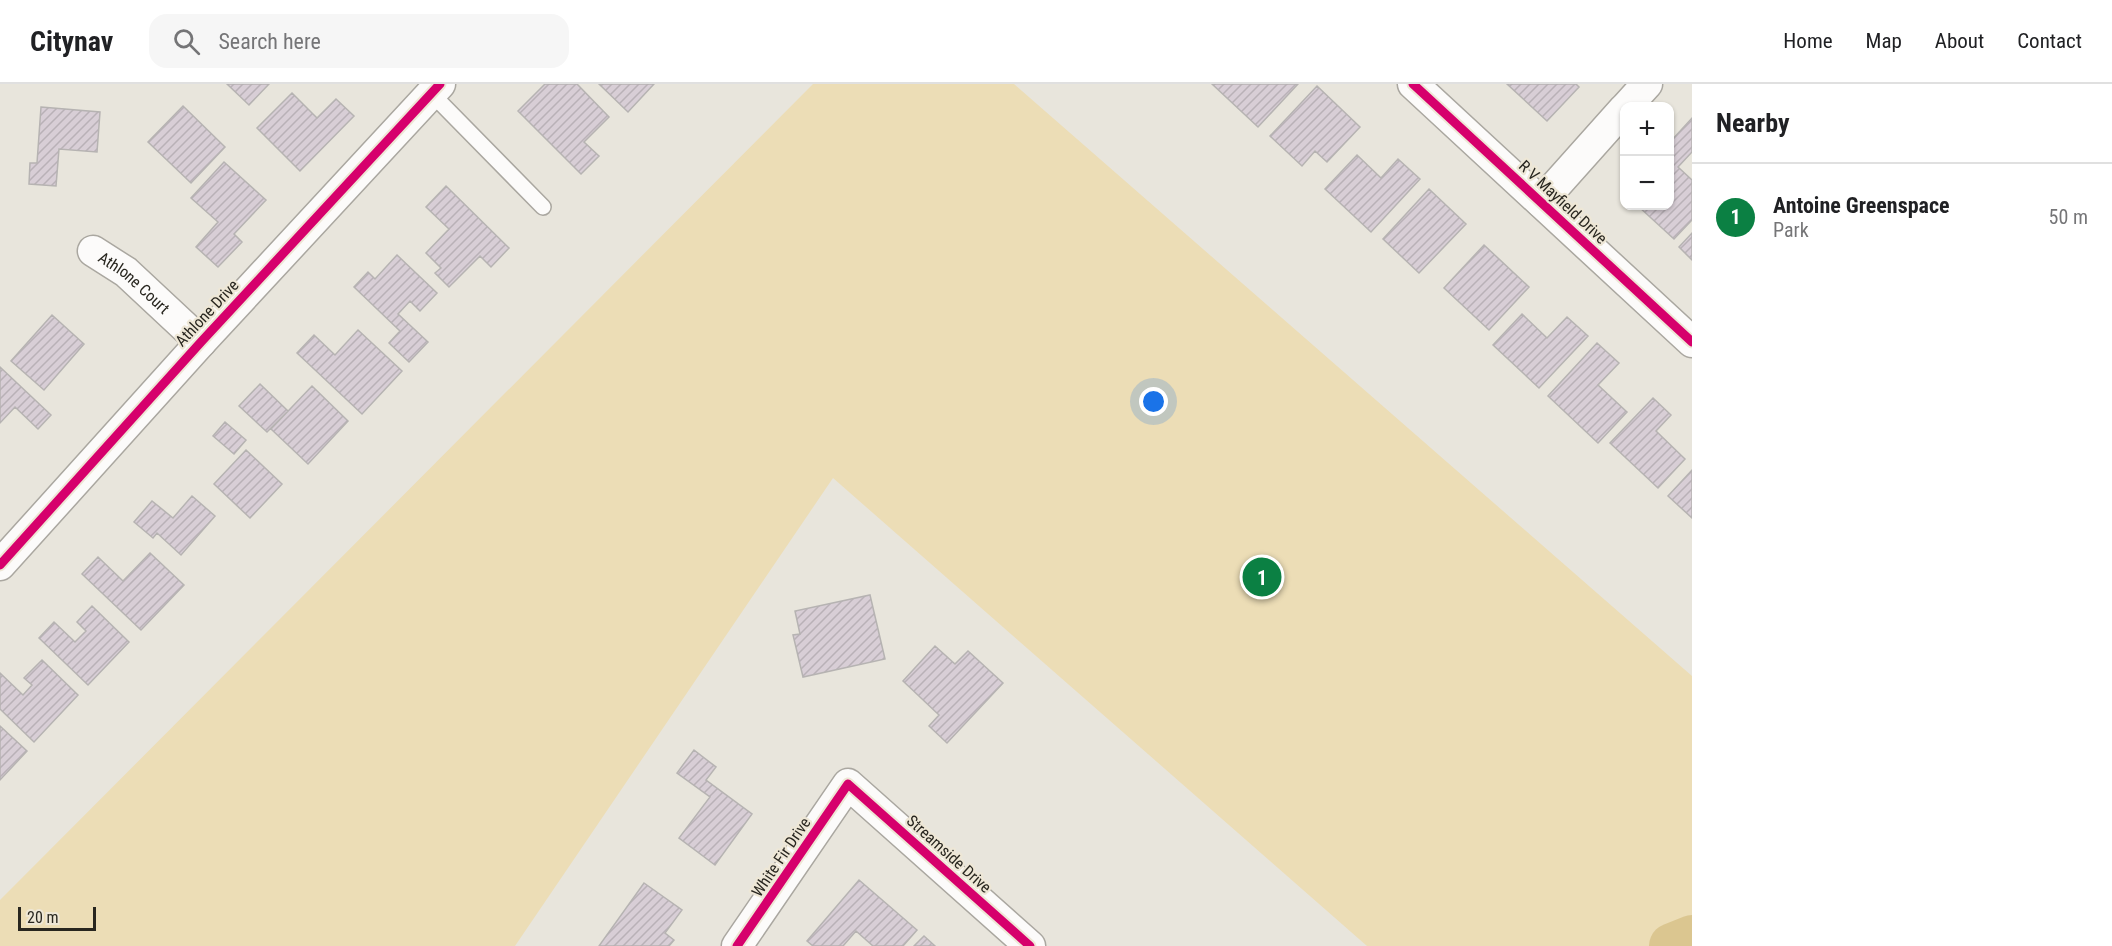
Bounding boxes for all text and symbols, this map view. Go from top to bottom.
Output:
search box [149,14,569,68]
text: Citynav [30,25,113,58]
icon: search [170,25,203,58]
text: Search here [218,29,321,54]
text: Home [1783,29,1833,53]
text: Map [1866,29,1902,53]
text: About [1935,29,1984,53]
text: Contact [2017,29,2082,53]
map controls [1620,102,1674,210]
button: + [1620,102,1674,156]
text: Nearby [1716,108,1790,138]
street label: R V Mayfield Drive [1515,156,1611,248]
button: − [1620,156,1674,210]
text: Antoine Greenspace [1773,193,1950,218]
text: 1 [1730,205,1741,229]
text: 50 m [2049,205,2088,229]
text: Park [1773,218,1809,242]
street label: Athlone Court [95,248,174,318]
street label: Athlone Drive [171,276,243,350]
your location [1139,387,1168,416]
pin: 1 [1242,554,1282,600]
street label: Streamside Drive [903,811,995,897]
street label: White Fir Drive [748,814,814,900]
scale bar [18,904,96,932]
text: 20 m [27,908,59,927]

